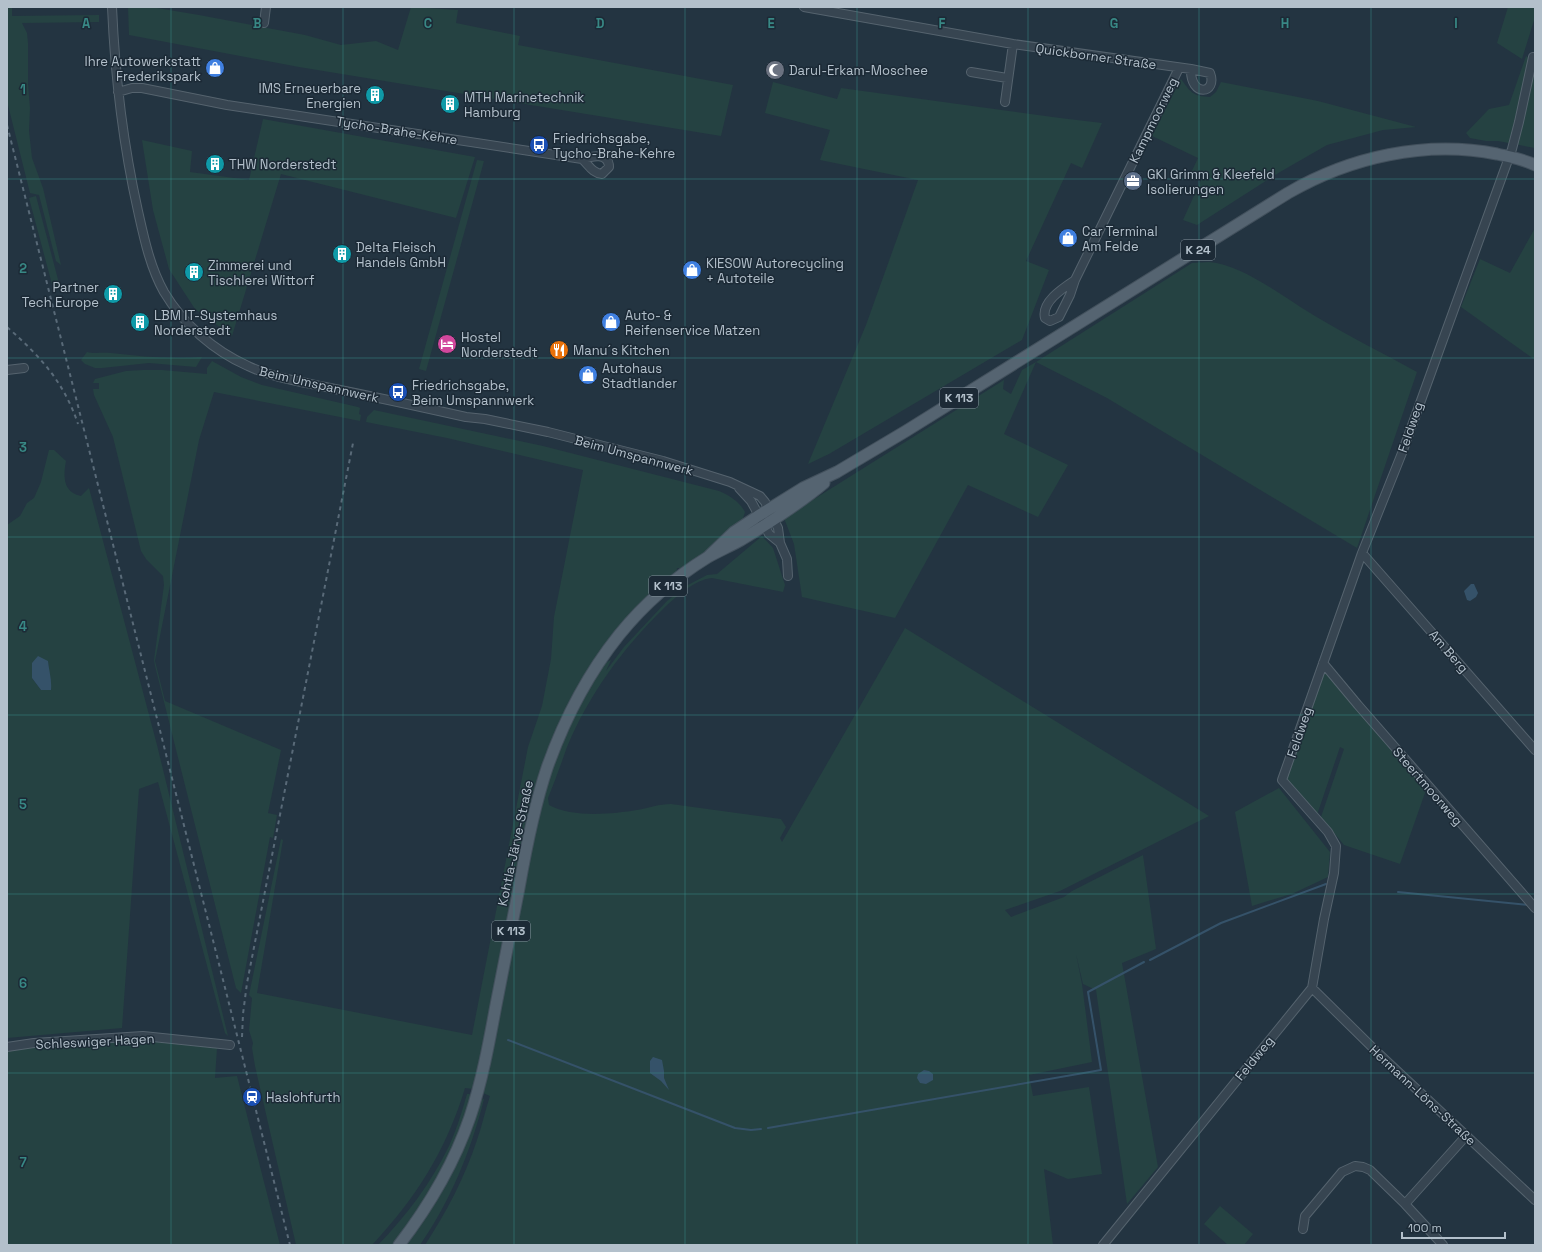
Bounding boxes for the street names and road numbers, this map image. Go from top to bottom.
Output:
street label: Quickborner Straße [1034,40,1157,73]
street label: Kampmoorweg [1125,75,1182,166]
street label: Tycho-Brahe-Kehre [335,113,459,148]
road number: K 24 [1181,240,1215,260]
street label: Beim Umspannwerk [257,362,380,407]
road number: K 113 [940,388,978,408]
street label: Feldweg [1394,400,1427,455]
street label: Beim Umspannwerk [573,431,695,480]
road number: K 113 [649,576,687,596]
street label: Am Berg [1425,626,1472,677]
street label: Feldweg [1283,705,1316,760]
street label: Steertmoorweg [1389,744,1466,829]
street label: Kohtla-Järve-Straße [494,779,537,907]
road number: K 113 [492,921,530,941]
street label: Schleswiger Hagen [35,1030,155,1053]
street label: Feldweg [1231,1033,1278,1084]
street label: Hermann-Löns-Straße [1366,1042,1479,1149]

